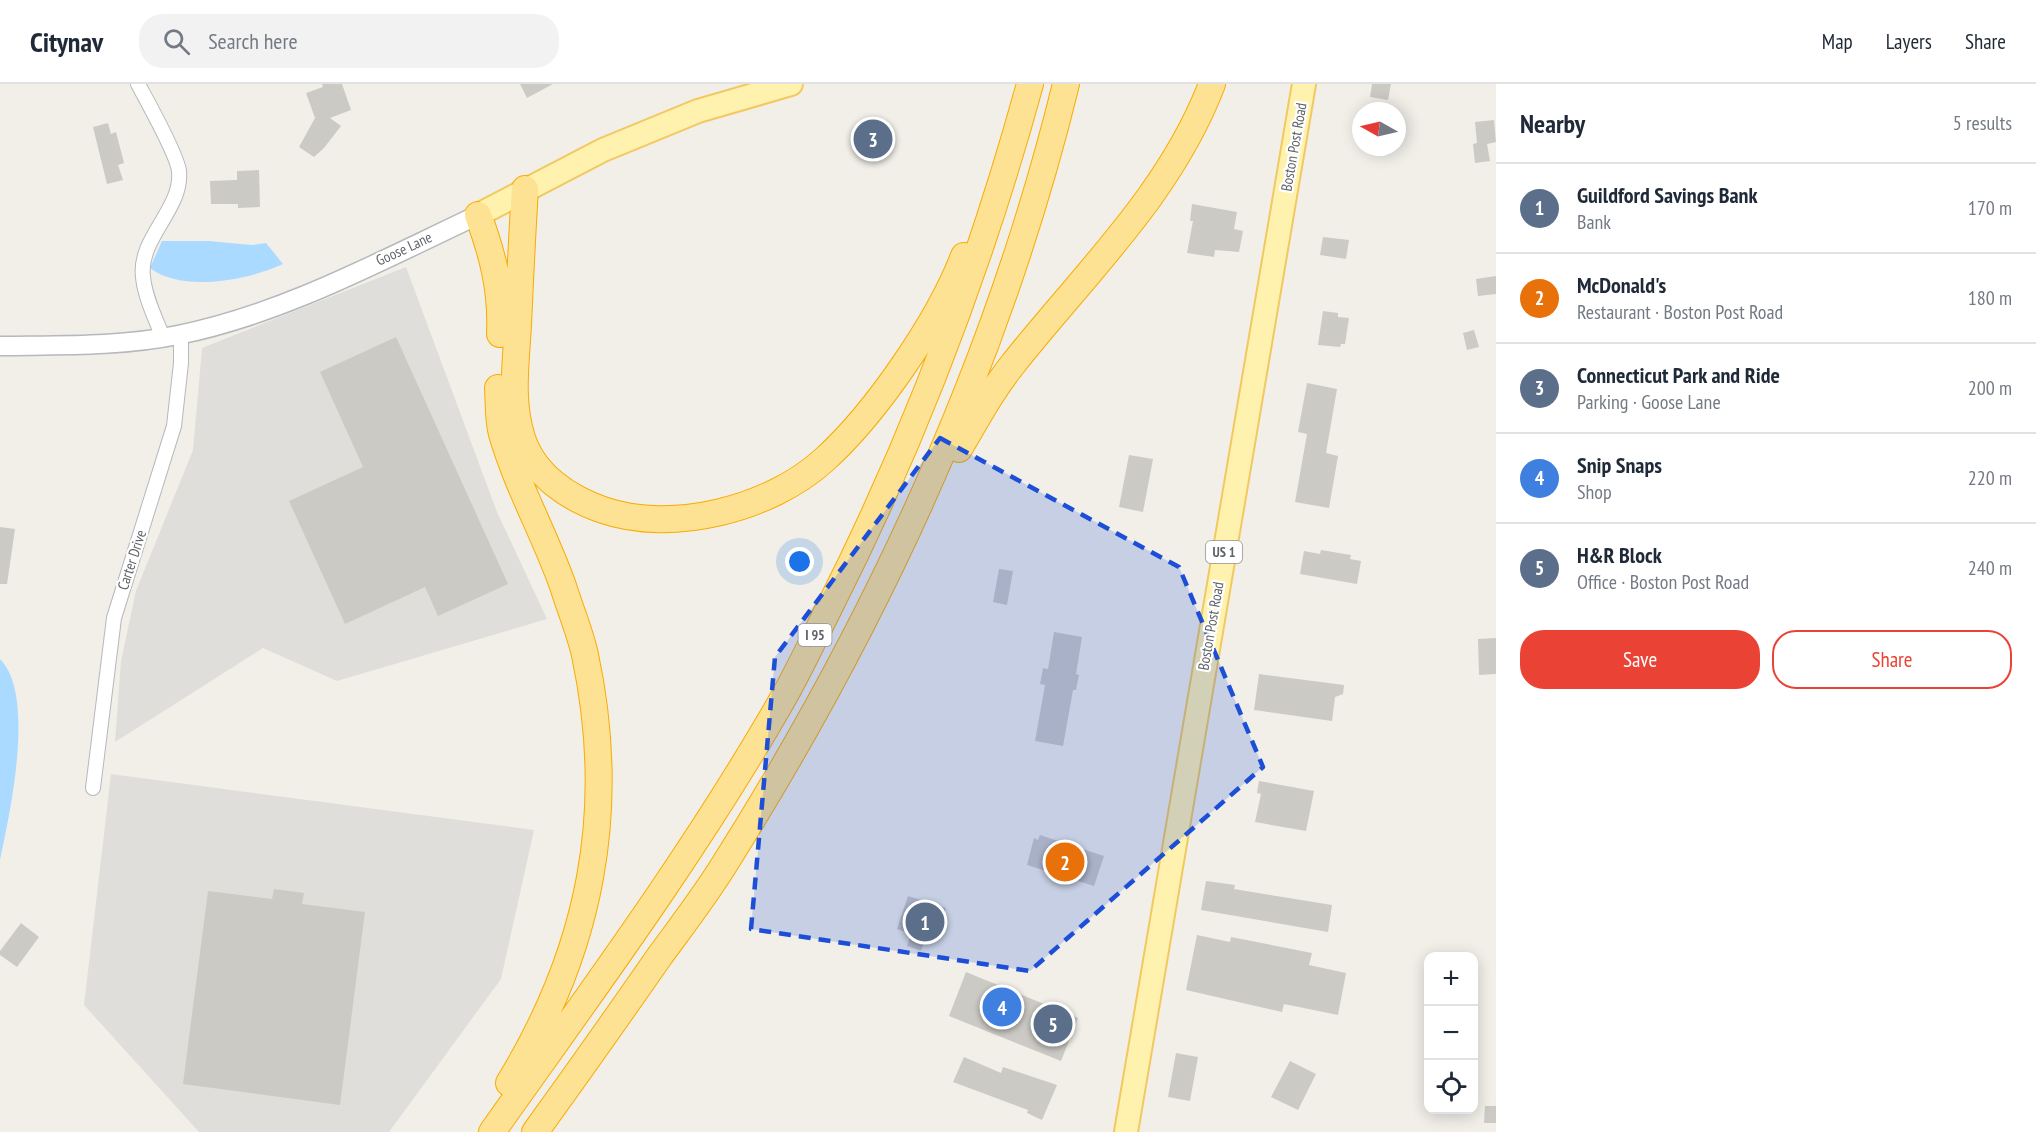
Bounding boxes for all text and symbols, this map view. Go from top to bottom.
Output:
search box [139,14,559,68]
text: Citynav [30,23,103,60]
icon: search [160,25,193,58]
text: Search here [208,27,298,55]
text: Map [1822,28,1853,55]
text: Layers [1886,28,1932,55]
text: Share [1965,28,2006,55]
street label: Boston Post Road [1276,101,1311,193]
north arrow [1352,102,1406,156]
text: Nearby [1520,107,1585,140]
text: 5 results [1953,110,2012,136]
pin: 3 [854,116,892,162]
text: Guildford Savings Bank [1577,181,1757,209]
text: 1 [1535,195,1544,221]
text: 170 m [1968,195,2012,221]
text: Bank [1577,209,1611,235]
street label: Goose Lane [373,227,435,270]
text: McDonald's [1577,271,1666,299]
text: 2 [1535,285,1544,311]
text: 180 m [1968,285,2012,311]
text: Restaurant · Boston Post Road [1577,299,1783,325]
text: Connecticut Park and Ride [1577,361,1780,389]
text: 3 [1535,375,1544,401]
text: 200 m [1968,375,2012,401]
text: Parking · Goose Lane [1577,389,1721,415]
text: Snip Snaps [1577,451,1662,479]
text: 4 [1535,465,1544,491]
text: 220 m [1968,465,2012,491]
text: Shop [1577,479,1612,505]
street label: Carter Drive [113,527,150,592]
road number: US 1 [1206,541,1242,563]
text: H&R Block [1577,541,1662,569]
your location [785,547,814,576]
text: 5 [1535,555,1544,581]
text: 240 m [1968,555,2012,581]
text: Office · Boston Post Road [1577,569,1749,595]
street label: Boston Post Road [1193,580,1228,672]
road number: I 95 [798,624,832,646]
button: Save [1520,630,1760,689]
button: Share [1772,630,2012,689]
pin: 2 [1046,840,1084,884]
pin: 1 [906,900,944,944]
map controls [1424,952,1478,1114]
button: + [1424,952,1478,1006]
pin: 4 [982,984,1022,1030]
pin: 5 [1034,1002,1072,1046]
button: − [1424,1006,1478,1060]
button: locate [1424,1060,1478,1114]

